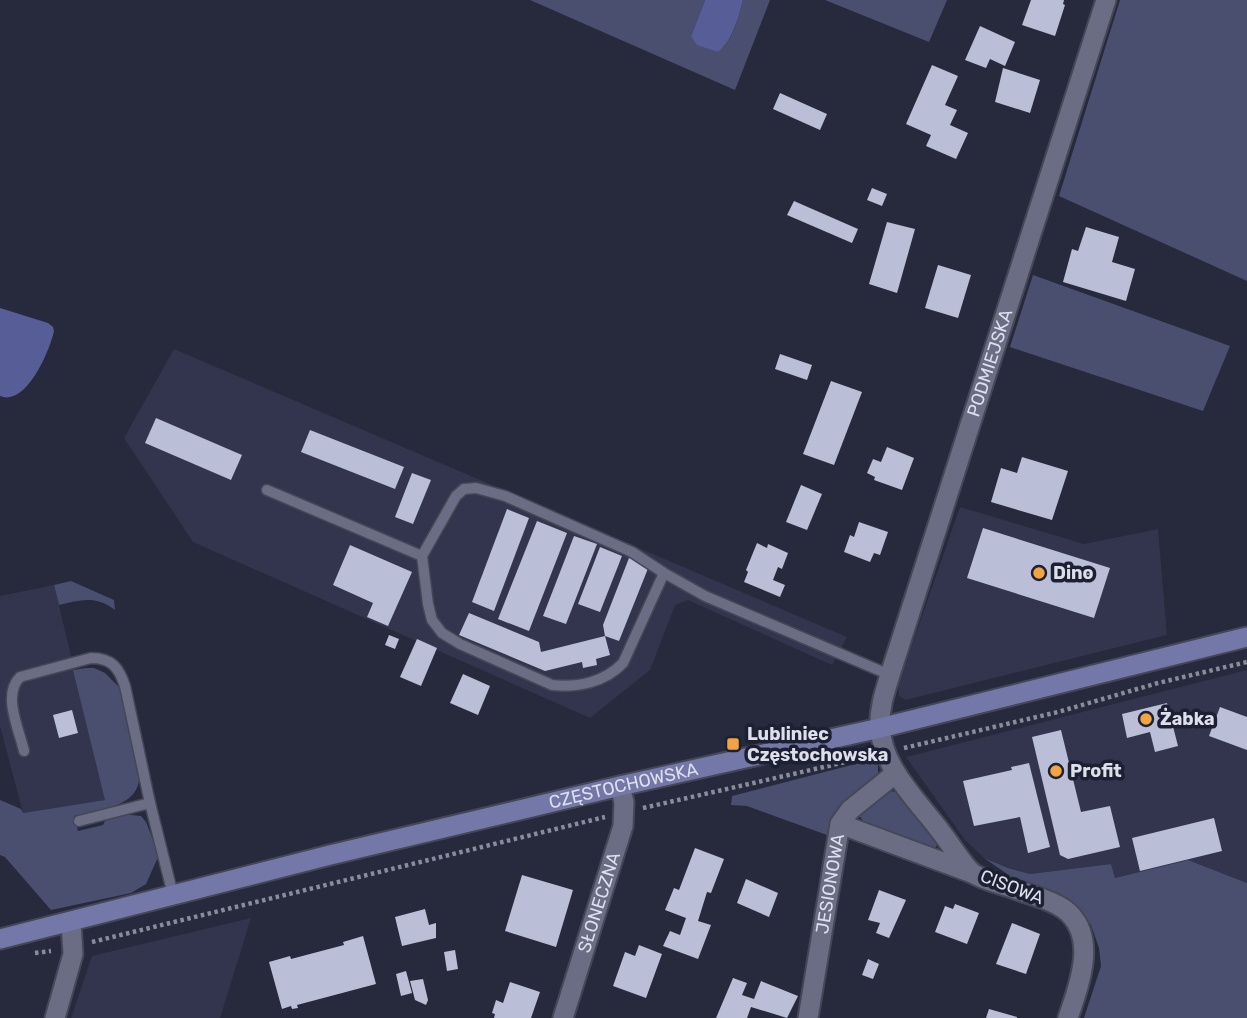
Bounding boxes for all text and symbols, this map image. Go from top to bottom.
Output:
street label: PODMIEJSKA [962,306,1017,420]
place label: Dino [1053,562,1094,584]
marker: Dino [1031,565,1047,581]
place label: Żabka [1160,708,1215,730]
marker: Żabka [1138,711,1154,727]
place label: Lubliniec Częstochowska [747,723,888,766]
marker: Lubliniec Częstochowska [725,736,741,752]
street label: CZĘSTOCHOWSKA [547,758,700,814]
place label: Profit [1070,760,1122,782]
marker: Profit [1048,763,1064,779]
street label: JESIONOWA [811,832,849,936]
street label: SŁONECZNA [573,850,625,956]
street label: CISOWA [977,865,1047,909]

